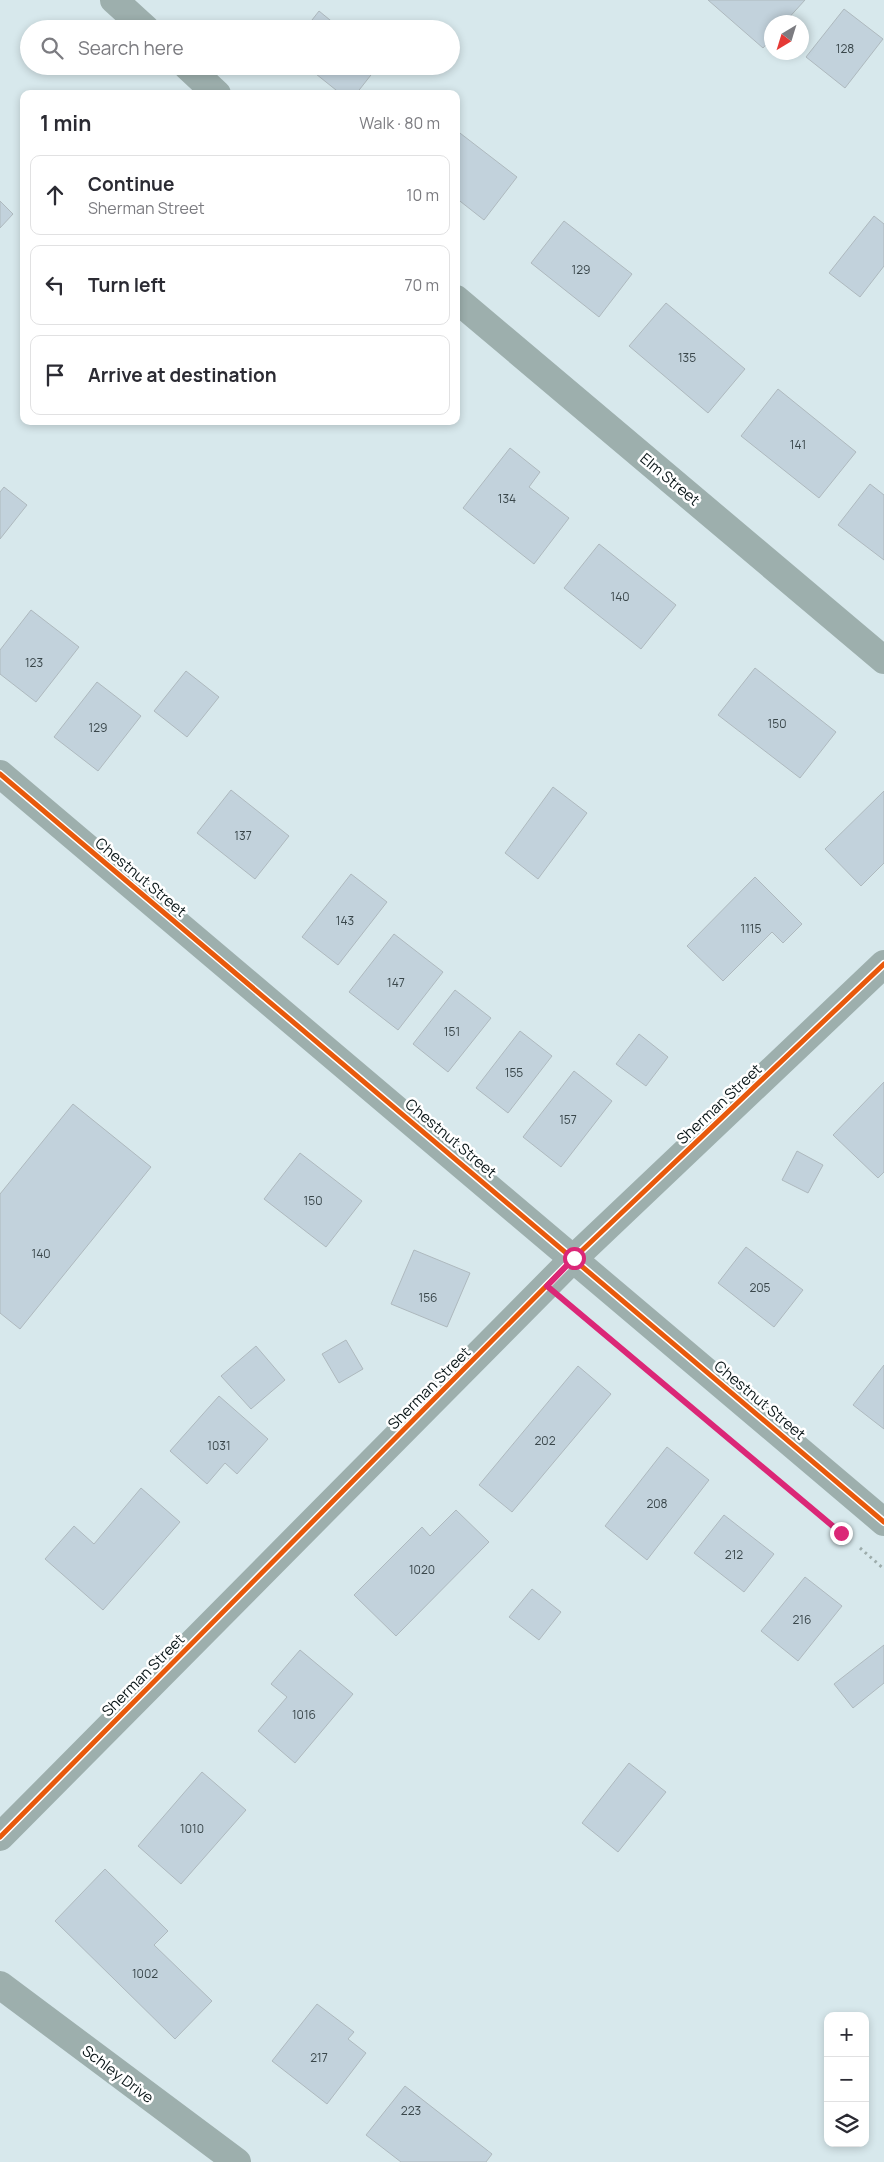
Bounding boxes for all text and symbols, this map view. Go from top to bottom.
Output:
north arrow [764,15,809,60]
search box [20,20,460,75]
icon: search [38,34,66,62]
text: Search here [78,35,184,61]
house number: 128 [836,40,854,57]
text: 1 min [40,109,91,137]
text: Walk · 80 m [359,112,440,134]
text: Continue [88,171,174,197]
icon: ahead [41,181,69,209]
text: 10 m [406,184,439,206]
text: Sherman Street [88,197,205,219]
house number: 129 [572,261,590,278]
icon: left [41,271,69,299]
text: Turn left [88,272,166,298]
text: 70 m [404,274,439,296]
house number: 135 [678,349,696,366]
icon: arrive [41,361,69,389]
text: Arrive at destination [88,362,277,388]
house number: 141 [790,436,806,453]
street label: Elm Street [636,448,704,510]
house number: 134 [498,490,516,507]
house number: 140 [610,588,630,605]
house number: 123 [25,654,43,671]
house number: 150 [768,715,786,732]
house number: 129 [89,719,107,736]
house number: 137 [234,827,252,844]
street label: Chestnut Street [91,833,191,921]
house number: 143 [336,912,354,929]
house number: 1115 [741,920,762,937]
house number: 147 [387,974,405,991]
house number: 151 [444,1023,460,1040]
street label: Sherman Street [672,1059,766,1149]
house number: 155 [505,1064,523,1081]
street label: Chestnut Street [401,1094,501,1182]
house number: 157 [559,1111,577,1128]
house number: 150 [304,1192,322,1209]
house number: 140 [31,1245,51,1262]
route start [563,1247,586,1270]
house number: 205 [749,1279,771,1296]
house number: 156 [418,1289,438,1306]
street label: Sherman Street [383,1342,475,1434]
street label: Chestnut Street [710,1356,810,1444]
house number: 202 [534,1432,556,1449]
house number: 1031 [207,1437,231,1454]
house number: 208 [646,1495,668,1512]
route end [830,1522,853,1545]
house number: 212 [725,1546,743,1563]
house number: 1020 [409,1561,435,1578]
house number: 216 [793,1611,811,1628]
street label: Sherman Street [97,1629,189,1721]
house number: 1016 [292,1706,316,1723]
house number: 1010 [180,1820,204,1837]
house number: 1002 [132,1965,158,1982]
map controls [824,2012,869,2147]
button: + [824,2012,869,2057]
street label: Schley Drive [78,2040,158,2108]
house number: 217 [310,2049,328,2066]
button: − [824,2057,869,2102]
house number: 223 [401,2102,421,2119]
button: layers [824,2102,869,2147]

